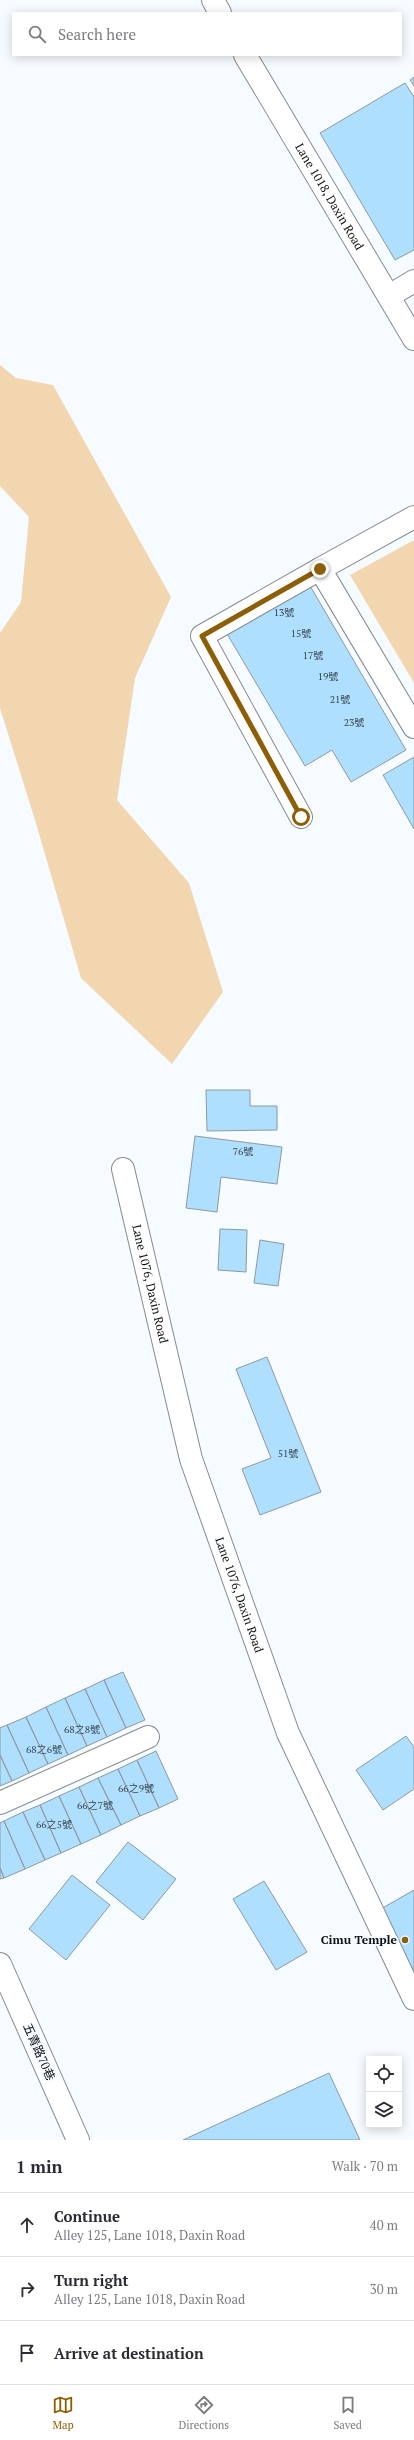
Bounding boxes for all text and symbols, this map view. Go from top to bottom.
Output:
search box [12,12,402,56]
icon: search [26,23,48,45]
text: Search here [58,24,136,44]
street label: Lane 1018, Daxin Road [292,140,367,253]
route end [311,560,329,578]
house number: 13號 [274,606,294,619]
house number: 15號 [291,627,311,640]
house number: 17號 [303,649,323,662]
house number: 19號 [318,670,338,683]
house number: 21號 [330,693,350,706]
house number: 23號 [344,716,364,729]
route start [292,808,310,826]
house number: 76號 [233,1145,253,1158]
street label: Lane 1076, Daxin Road [129,1223,172,1345]
house number: 51號 [278,1447,298,1460]
street label: Lane 1076, Daxin Road [212,1535,267,1655]
house number: 68之8號 [64,1723,100,1736]
house number: 68之6號 [26,1743,62,1756]
house number: 66之9號 [118,1782,154,1795]
house number: 66之7號 [77,1799,113,1812]
house number: 66之5號 [36,1818,72,1831]
place label: Cimu Temple [321,1932,398,1947]
marker: Cimu Temple [400,1935,410,1945]
street label: 五青路70巷 [20,2021,59,2083]
map controls [366,2056,402,2128]
button: locate [366,2056,402,2092]
button: layers [366,2092,402,2128]
text: 1 min [16,2155,63,2178]
text: Walk · 70 m [332,2157,398,2175]
text: Continue [54,2206,120,2226]
icon: ahead [16,2214,38,2236]
text: 40 m [370,2216,398,2234]
text: Alley 125, Lane 1018, Daxin Road [54,2226,245,2244]
text: Turn right [54,2270,129,2290]
icon: right [16,2278,38,2300]
text: 30 m [370,2280,398,2298]
text: Alley 125, Lane 1018, Daxin Road [54,2290,245,2308]
icon: arrive [16,2342,38,2364]
text: Arrive at destination [54,2343,204,2363]
tab: Map [52,2394,74,2432]
tab: Directions [178,2394,229,2432]
tab: Saved [333,2394,362,2432]

